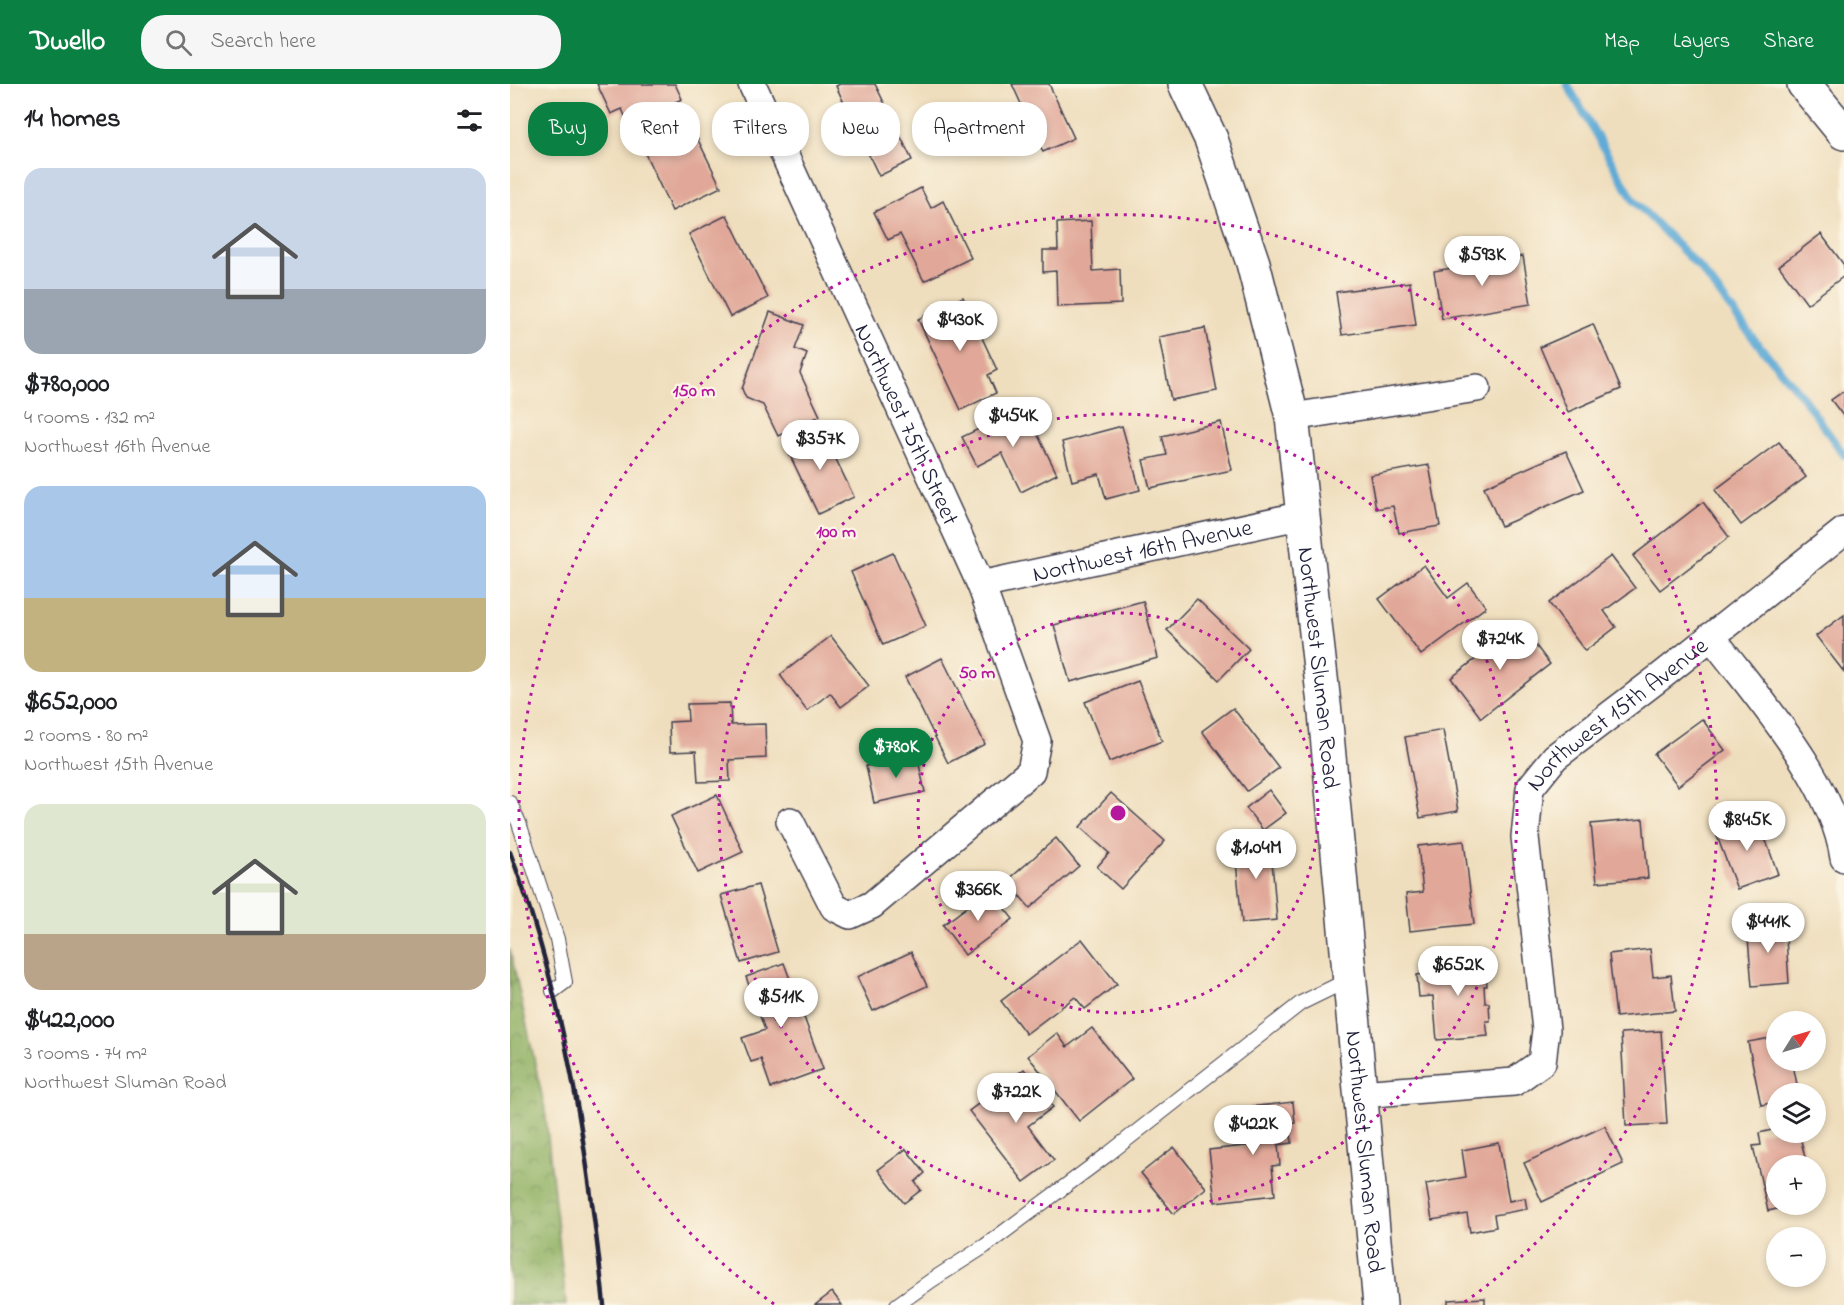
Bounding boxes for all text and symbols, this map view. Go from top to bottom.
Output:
search box [141,15,561,69]
text: Dwello [30,22,105,63]
icon: search [162,26,195,59]
text: Search here [210,26,316,58]
text: Map [1604,27,1640,57]
text: Layers [1673,27,1730,57]
text: Share [1763,27,1814,57]
text: 14 homes [24,101,120,139]
chip: Buy [528,102,608,156]
chip: Rent [620,102,700,156]
chip: Filters [712,102,809,156]
chip: New [821,102,900,156]
chip: Apartment [912,102,1047,156]
icon: filters [453,104,486,137]
icon: home [201,207,309,315]
pin: $593K [1440,236,1524,287]
text: $593K [1458,241,1506,270]
pin: $430K [918,301,1002,352]
text: $430K [937,306,983,335]
street label: Northwest 75th Street [844,319,966,532]
text: $780,000 [24,366,110,404]
text: 150 m [673,379,715,405]
pin: $454K [971,397,1055,448]
text: $454K [988,402,1038,431]
text: 4 rooms · 132 m² [24,404,155,433]
pin: $357K [778,420,862,471]
text: $357K [795,425,845,454]
text: Northwest 16th Avenue [24,433,210,462]
street label: Northwest 16th Avenue [1030,511,1256,593]
text: 100 m [816,520,856,546]
icon: home [201,525,309,633]
street label: Northwest Sluman Road [1287,545,1347,791]
pin: $724K [1458,620,1542,671]
text: $724K [1476,625,1524,654]
street label: Northwest 15th Avenue [1519,630,1717,800]
text: 50 m [959,661,995,687]
text: $652,000 [24,684,117,722]
text: 2 rooms · 80 m² [24,722,149,751]
pin: $780K [854,728,938,779]
text: $780K [873,733,919,762]
text: Northwest 15th Avenue [24,751,213,780]
pin: $845K [1705,801,1789,852]
centre of rings [1108,803,1128,823]
text: $845K [1723,806,1771,835]
pin: $1.04M [1207,829,1305,880]
text: $1.04M [1230,834,1282,863]
icon: home [201,843,309,951]
pin: $366K [936,871,1020,922]
text: $366K [954,876,1002,905]
pin: $441K [1726,903,1810,954]
text: $441K [1746,908,1790,937]
pin: $652K [1416,946,1500,997]
text: $652K [1432,951,1484,980]
pin: $511K [739,978,823,1029]
text: $511K [758,983,804,1012]
text: $422,000 [24,1002,114,1040]
north arrow [1766,1011,1826,1071]
map controls [1766,1011,1826,1287]
street label: Northwest Sluman Road [1335,1029,1392,1275]
text: 3 rooms · 74 m² [24,1040,147,1069]
text: Northwest Sluman Road [24,1069,227,1098]
pin: $722K [974,1073,1058,1124]
text: $722K [991,1078,1041,1107]
button: layers [1766,1083,1826,1143]
pin: $422K [1211,1105,1295,1156]
text: $422K [1228,1110,1278,1139]
button: + [1766,1155,1826,1215]
button: − [1766,1227,1826,1287]

